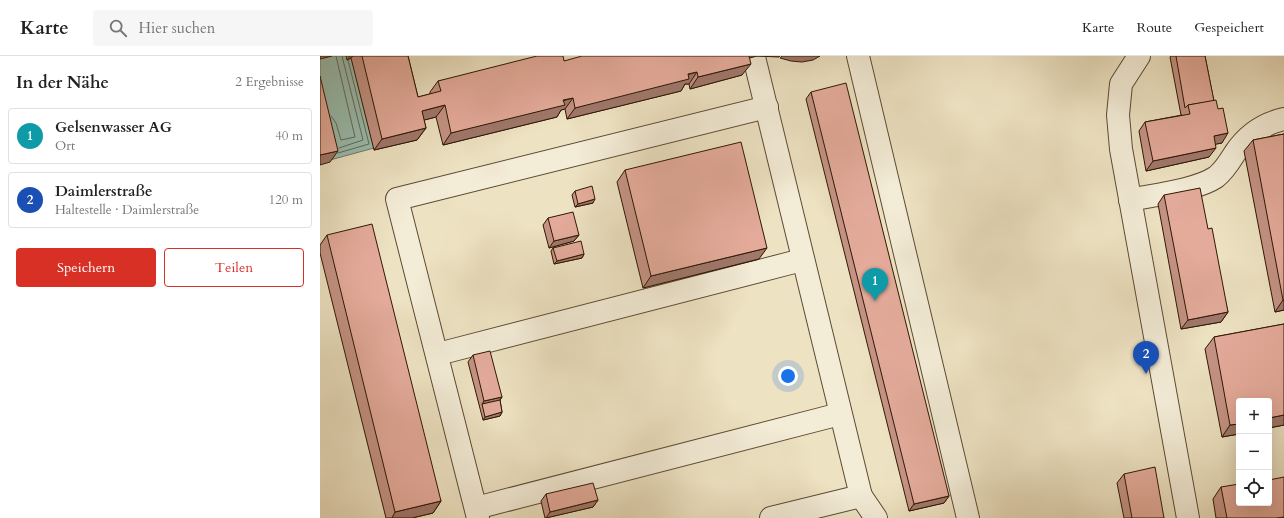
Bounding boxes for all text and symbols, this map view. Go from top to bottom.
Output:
search box [93,10,373,46]
text: Karte [20,15,69,41]
icon: search [107,17,129,39]
text: Hier suchen [139,18,215,38]
text: Karte [1082,18,1114,37]
text: Route [1136,18,1172,37]
text: Gespeichert [1194,18,1264,37]
text: In der Nähe [16,71,109,94]
text: 2 Ergebnisse [235,73,304,91]
text: Gelsenwasser AG [55,117,172,137]
text: 1 [27,127,33,145]
text: 40 m [275,127,303,145]
text: Ort [55,137,75,155]
text: Daimlerstraße [55,181,152,201]
text: 2 [27,191,33,209]
text: 120 m [269,191,303,209]
text: Haltestelle · Daimlerstraße [55,201,199,219]
button: Speichern [16,248,156,287]
button: Teilen [164,248,304,287]
pin: 1 [862,268,888,301]
pin: 2 [1133,341,1159,374]
your location [778,366,798,386]
map controls [1236,398,1272,506]
button: + [1236,398,1272,434]
button: − [1236,434,1272,470]
button: locate [1236,470,1272,506]

